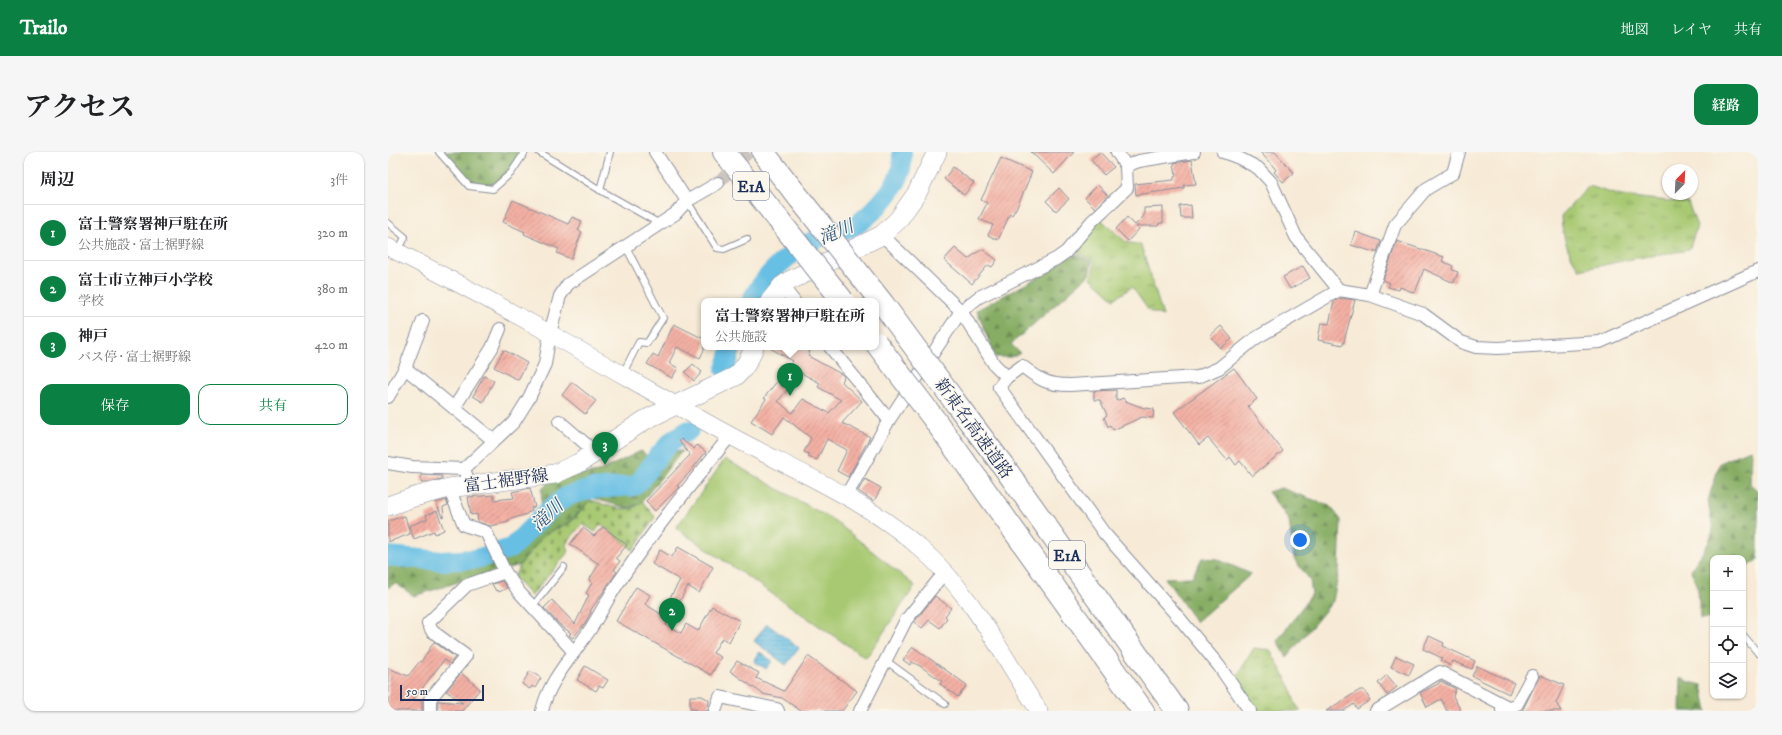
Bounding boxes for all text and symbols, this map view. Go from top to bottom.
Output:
text: Trailo [20,17,67,40]
text: 地図 [1621,21,1649,39]
text: レイヤ [1671,21,1712,39]
text: 共有 [1734,21,1762,39]
button: 経路 [1694,84,1758,125]
text: アクセス [24,90,135,125]
north arrow [1662,164,1698,200]
text: 周辺 [40,169,74,191]
text: 3件 [330,172,348,188]
road number: E1A [733,172,769,200]
text: 富士警察署神戸駐在所 [78,215,228,234]
water label: 滝川 [816,215,859,250]
text: 1 [51,225,55,241]
text: 320 m [317,225,348,241]
text: 公共施設 · 富士裾野線 [78,237,204,253]
text: 富士市立神戸小学校 [78,271,213,290]
text: 2 [50,281,56,297]
text: 380 m [317,281,348,297]
text: 学校 [78,293,104,309]
popup [701,298,879,350]
text: 富士警察署神戸駐在所 [715,307,865,326]
text: 神戸 [78,327,108,346]
text: 公共施設 [715,329,767,345]
text: 3 [51,337,55,353]
text: 420 m [315,337,348,353]
text: バス停 · 富士裾野線 [78,349,191,365]
pin: 1 [777,363,803,396]
street label: 新東名高速道路 [929,374,1017,483]
button: 保存 [40,384,190,425]
button: 共有 [198,384,348,425]
pin: 3 [592,432,618,465]
street label: 富士裾野線 [463,464,550,498]
water label: 滝川 [527,494,570,536]
your location [1290,530,1310,550]
road number: E1A [1049,541,1085,569]
map controls [1710,555,1746,699]
button: + [1710,555,1746,591]
button: − [1710,591,1746,627]
pin: 2 [659,598,685,631]
button: locate [1710,627,1746,663]
button: layers [1710,663,1746,699]
scale bar [400,683,484,702]
text: 50 m [406,685,428,699]

